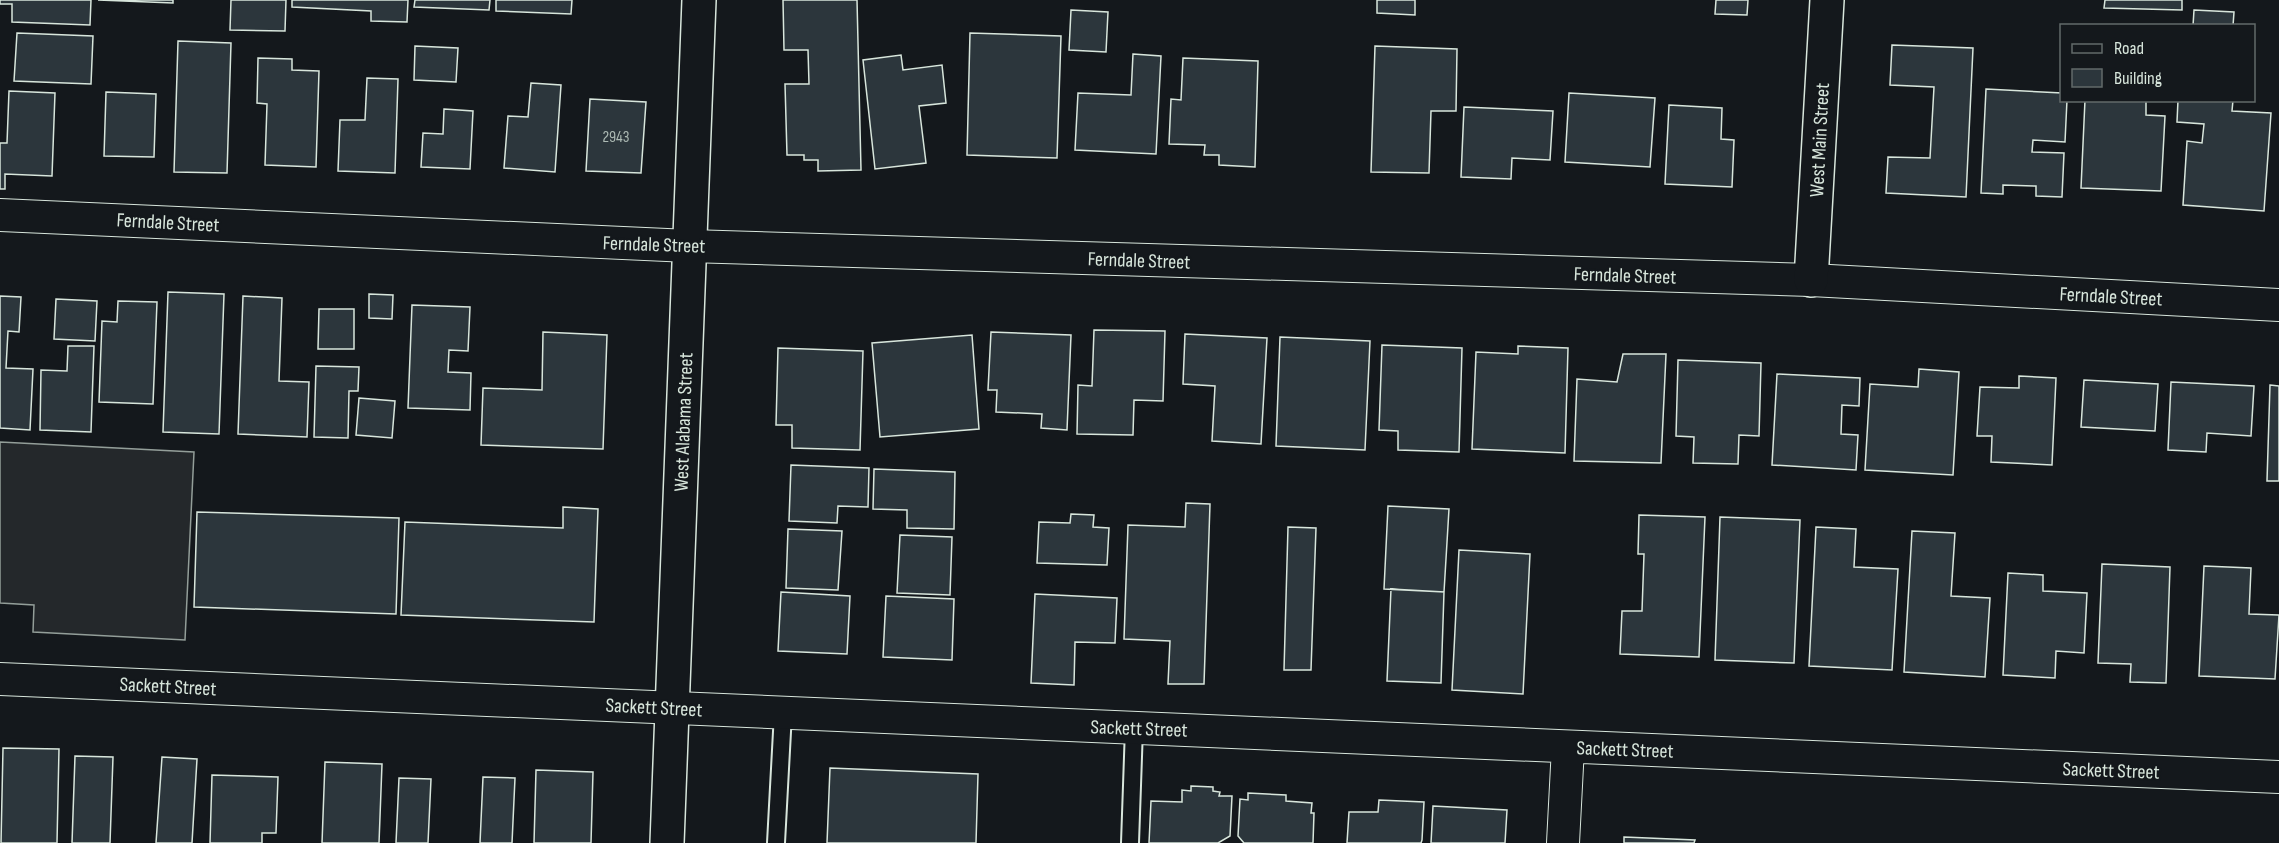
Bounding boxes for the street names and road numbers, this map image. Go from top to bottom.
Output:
street label: West Main Street [1805,82,1835,198]
street label: Ferndale Street [116,208,220,238]
street label: Ferndale Street [602,231,706,259]
street label: Ferndale Street [1087,247,1191,275]
street label: Ferndale Street [1573,262,1677,290]
street label: Ferndale Street [2059,282,2163,312]
street label: West Alabama Street [670,352,698,492]
street label: Sackett Street [119,672,217,702]
street label: Sackett Street [605,693,703,723]
street label: Sackett Street [1090,715,1188,743]
street label: Sackett Street [1576,736,1674,764]
street label: Sackett Street [2062,757,2160,785]

